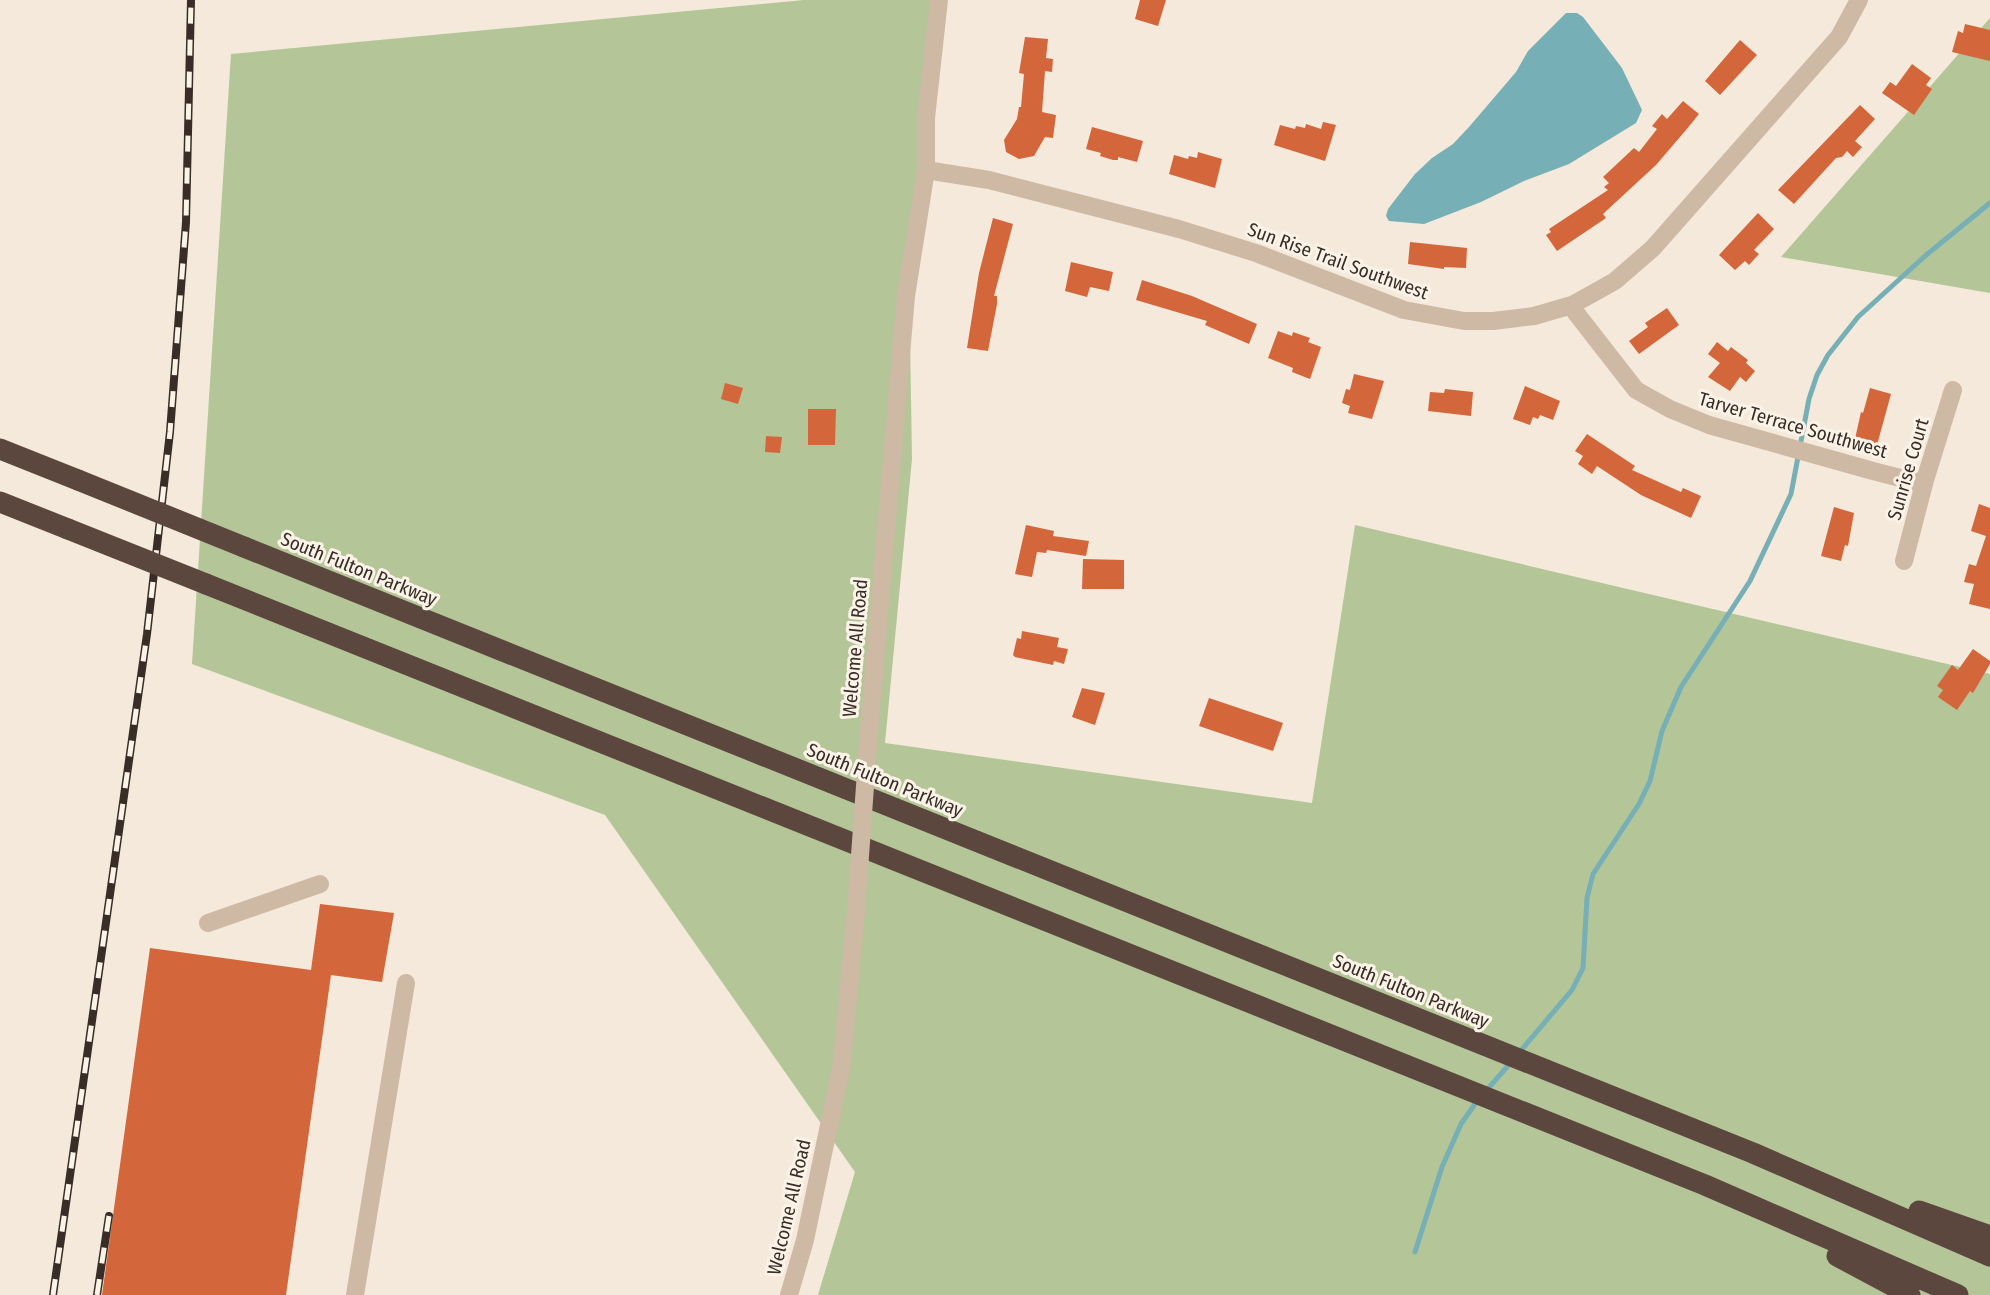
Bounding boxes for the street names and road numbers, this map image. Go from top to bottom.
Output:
street label: Sun Rise Trail Southwest [1245,218,1432,305]
street label: Tarver Terrace Southwest [1696,387,1891,463]
street label: Sunrise Court [1883,415,1934,523]
street label: South Fulton Parkway [278,527,441,611]
street label: Welcome All Road [838,578,872,718]
street label: South Fulton Parkway [804,738,967,822]
street label: South Fulton Parkway [1330,949,1493,1033]
street label: Welcome All Road [762,1137,816,1277]

